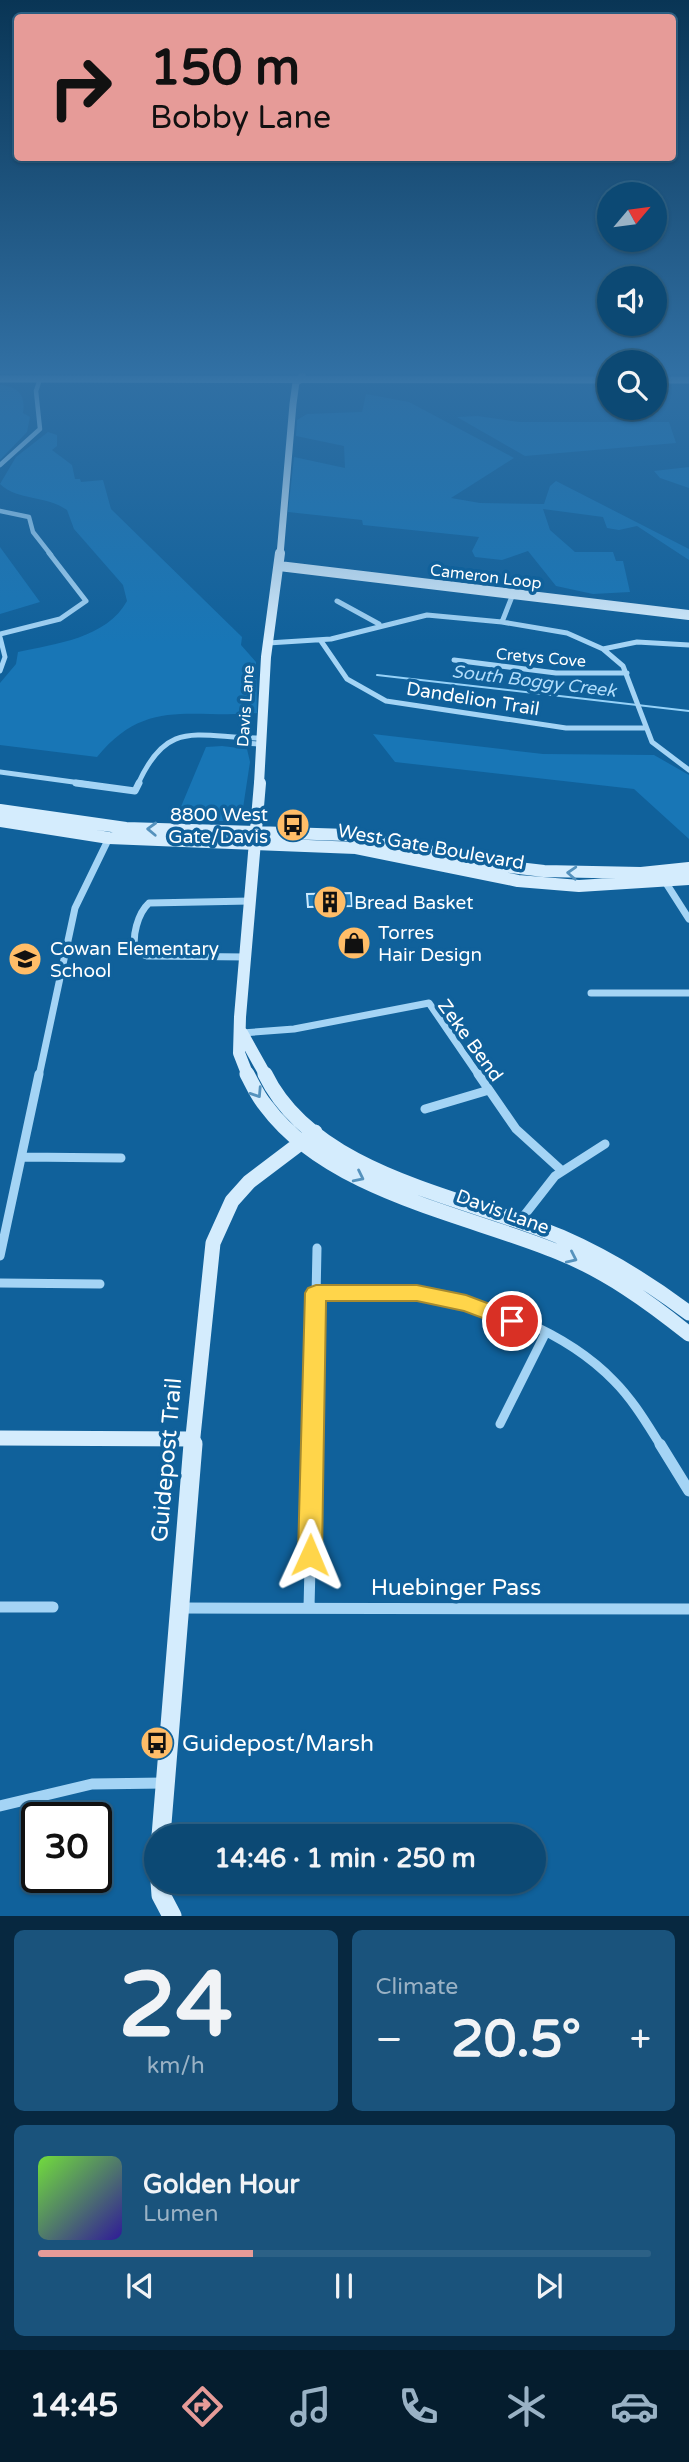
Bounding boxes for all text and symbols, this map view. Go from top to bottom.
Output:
text: 150 m [150,39,300,98]
icon: right [35,42,126,133]
text: Bobby Lane [150,99,331,137]
north arrow [597,182,667,252]
map controls [597,182,667,420]
button: sound [597,266,667,336]
button: search [597,350,667,420]
street label: Cameron Loop [429,560,543,594]
street label: Cretys Cove [495,644,587,672]
water label: South Boggy Creek [451,660,618,702]
street label: Davis Lane [233,664,259,748]
street label: Dandelion Trail [405,678,541,720]
place label: 8800 West Gate/Davis [168,804,268,848]
bus stop icon: 8800 West Gate/Davis [274,806,312,844]
street label: West Gate Boulevard [336,820,526,874]
one-way arrow [147,821,158,836]
one-way arrow [566,866,577,881]
building icon: Bread Basket [311,883,349,921]
place label: Bread Basket [354,892,474,914]
place label: Torres Hair Design [378,922,482,966]
shop icon: Torres Hair Design [335,924,373,962]
place label: Cowan Elementary School [50,938,219,982]
school or university icon: Cowan Elementary School [6,940,44,978]
street label: Zeke Bend [433,995,507,1086]
one-way arrow [249,1085,262,1098]
one-way arrow [352,1168,364,1182]
street label: Davis Lane [453,1185,552,1239]
one-way arrow [564,1250,577,1264]
pin [482,1291,542,1351]
icon: arrive [493,1302,531,1340]
street label: Guidepost Trail [146,1377,188,1543]
position arrow [273,1518,347,1592]
street label: Huebinger Pass [371,1574,541,1602]
bus stop icon: Guidepost/Marsh [138,1724,176,1762]
place label: Guidepost/Marsh [182,1730,374,1758]
speed limit sign: 30 [21,1802,112,1893]
text: 14:46 · 1 min · 250 m [214,1843,476,1874]
text: 24 [119,1951,233,2061]
text: Climate [376,1973,458,2001]
text: 20.5° [451,2008,581,2071]
text: − [376,2017,403,2063]
text: + [630,2017,651,2063]
text: km/h [147,2052,205,2080]
text: Golden Hour [143,2169,300,2200]
text: Lumen [143,2200,218,2228]
icon: previous [121,2267,159,2305]
icon: pause [325,2267,363,2305]
icon: next [530,2267,568,2305]
icon: directions [178,2382,227,2431]
icon: music [286,2382,335,2431]
icon: phone [394,2382,443,2431]
icon: climate [502,2382,551,2431]
icon: car [610,2382,659,2431]
text: 14:45 [30,2387,118,2425]

